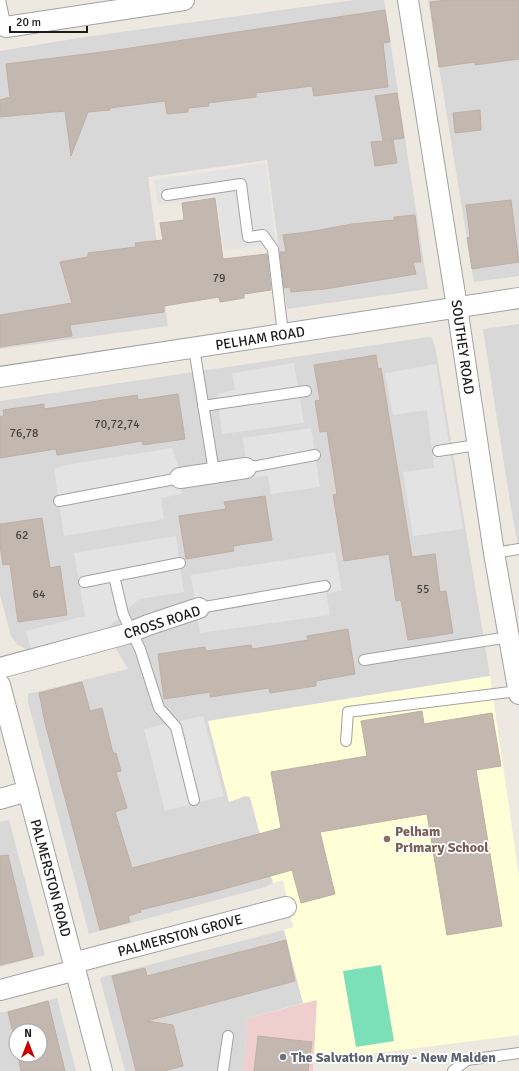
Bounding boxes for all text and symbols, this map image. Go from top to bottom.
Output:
scale bar [10,8,87,34]
text: 20 m [16,15,41,30]
house number: 79 [213,271,225,286]
street label: SOUTHEY ROAD [447,299,478,396]
street label: PELHAM ROAD [214,323,306,354]
house number: 70,72,74 [94,417,140,432]
house number: 76,78 [9,426,39,441]
house number: 62 [16,528,28,543]
house number: 55 [417,582,429,597]
house number: 64 [33,587,46,602]
street label: CROSS ROAD [122,602,203,643]
street label: PALMERSTON ROAD [27,817,74,939]
place label: Pelham Primary School [395,823,489,856]
marker: Pelham Primary School [382,834,392,844]
street label: PALMERSTON GROVE [116,911,244,960]
north arrow [8,1023,48,1063]
text: N [24,1027,32,1040]
place label: The Salvation Army - New Malden [291,1049,496,1066]
marker: The Salvation Army - New Malden [278,1052,288,1062]

